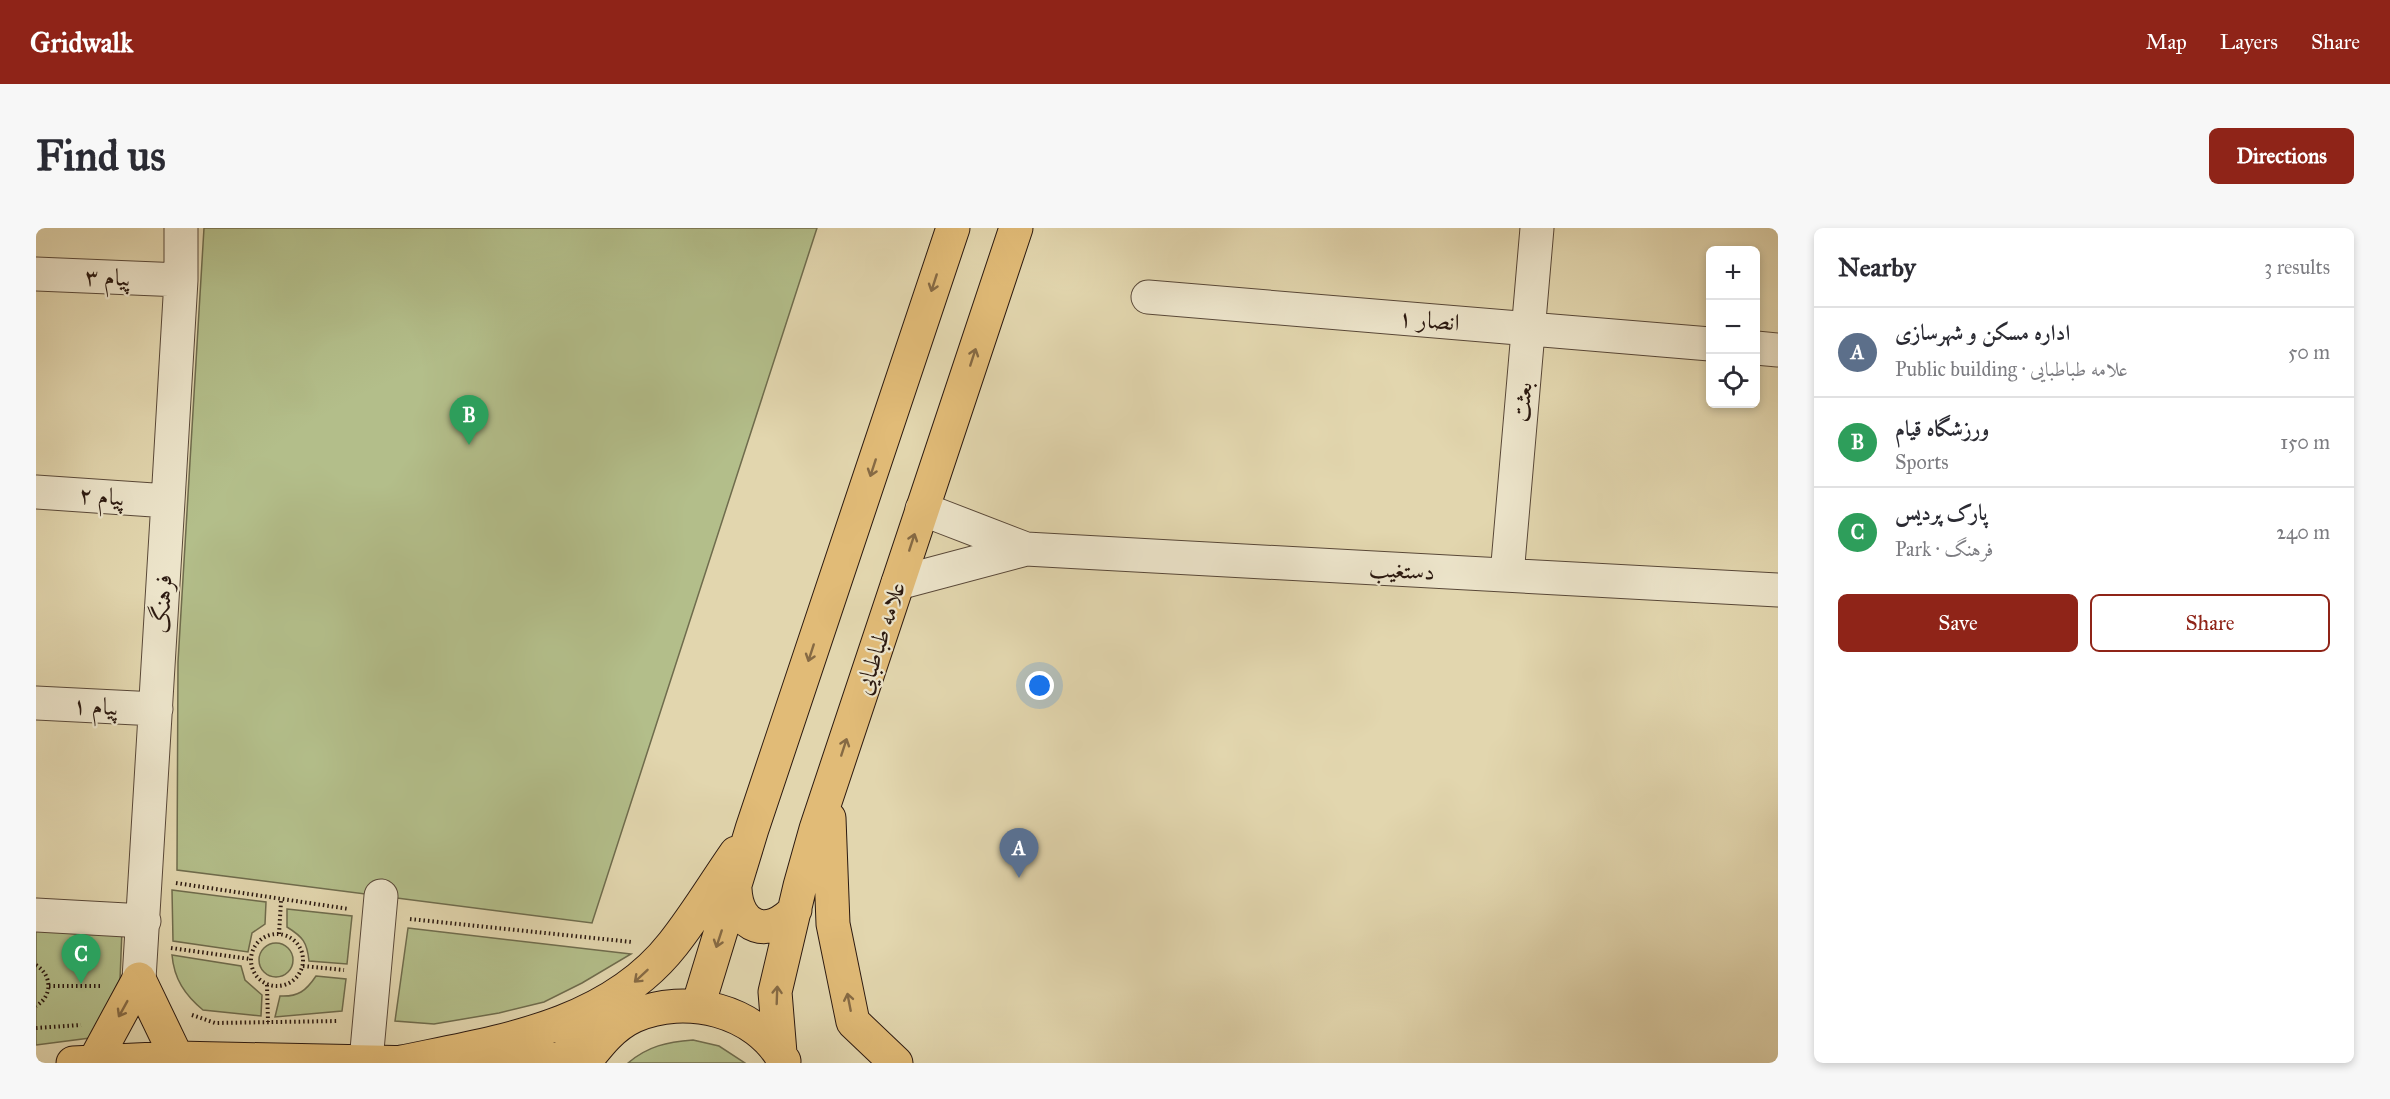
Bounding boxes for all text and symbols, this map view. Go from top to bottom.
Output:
text: Gridwalk [30,25,133,60]
text: Map [2146,29,2187,55]
text: Layers [2220,29,2278,55]
text: Share [2311,29,2360,55]
button: Directions [2209,128,2354,184]
text: Find us [36,130,166,182]
map controls [1706,246,1760,408]
button: + [1706,246,1760,300]
text: Nearby [1838,251,1916,283]
text: 3 results [2264,255,2330,279]
street label: پیام ۳ [84,261,132,299]
one-way arrow [928,274,939,292]
button: − [1706,300,1760,354]
street label: انصار ۱ [1397,302,1461,338]
text: اداره مسکن و شهرسازی [1895,319,2070,346]
text: A [1851,340,1864,364]
text: 50 m [2288,340,2330,364]
one-way arrow [968,348,979,367]
button: locate [1706,354,1760,408]
text: Public building · علامه طباطبایی [1895,357,2128,381]
street label: بعثت [1505,381,1539,423]
pin: B [450,396,488,445]
text: ورزشگاه قیام [1895,415,1989,442]
text: B [1851,430,1864,454]
text: 150 m [2280,430,2330,454]
text: Sports [1895,450,1949,474]
one-way arrow [866,458,877,477]
street label: پیام ۲ [77,479,126,519]
text: پارک پردیس [1895,499,1987,526]
text: C [1851,520,1864,544]
text: 240 m [2276,520,2330,544]
one-way arrow [907,533,918,552]
text: Park · فرهنگ [1895,537,1993,561]
street label: دستغیب [1368,553,1436,588]
street label: فرهنگ [145,574,179,634]
street label: علامه طباطبایی [848,578,912,698]
button: Save [1838,594,2078,652]
button: Share [2090,594,2330,652]
one-way arrow [804,643,815,662]
your location [1025,671,1054,700]
street label: پیام ۱ [72,690,120,728]
one-way arrow [839,738,850,757]
pin: A [1000,828,1038,878]
one-way arrow [713,929,724,948]
pin: C [62,934,100,984]
one-way arrow [634,969,649,983]
one-way arrow [771,986,782,1006]
one-way arrow [843,993,854,1013]
one-way arrow [117,1000,128,1018]

